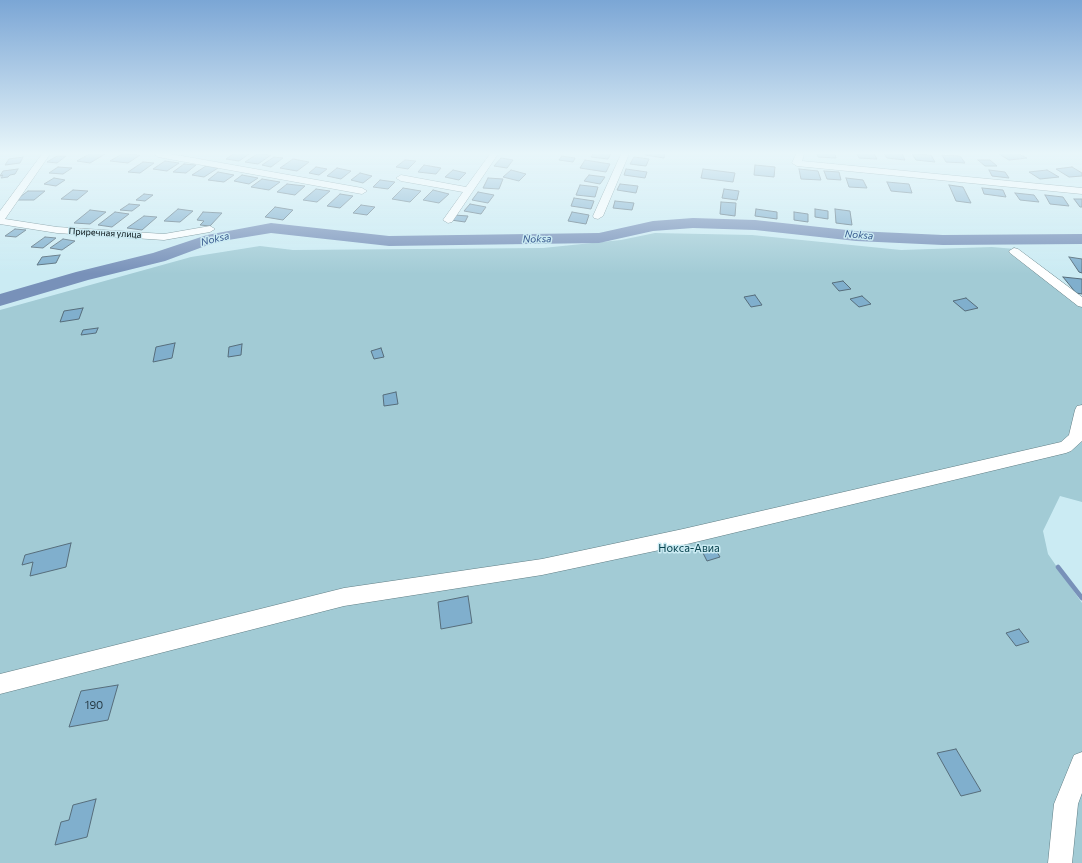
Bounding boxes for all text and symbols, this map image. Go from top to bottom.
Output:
street label: Приречная улица [68,226,142,240]
water label: Noksa [844,228,874,242]
water label: Noksa [200,230,230,248]
water label: Noksa [523,233,551,245]
park label: Нокса-Авиа [658,541,720,555]
house number: 190 [85,698,103,712]

